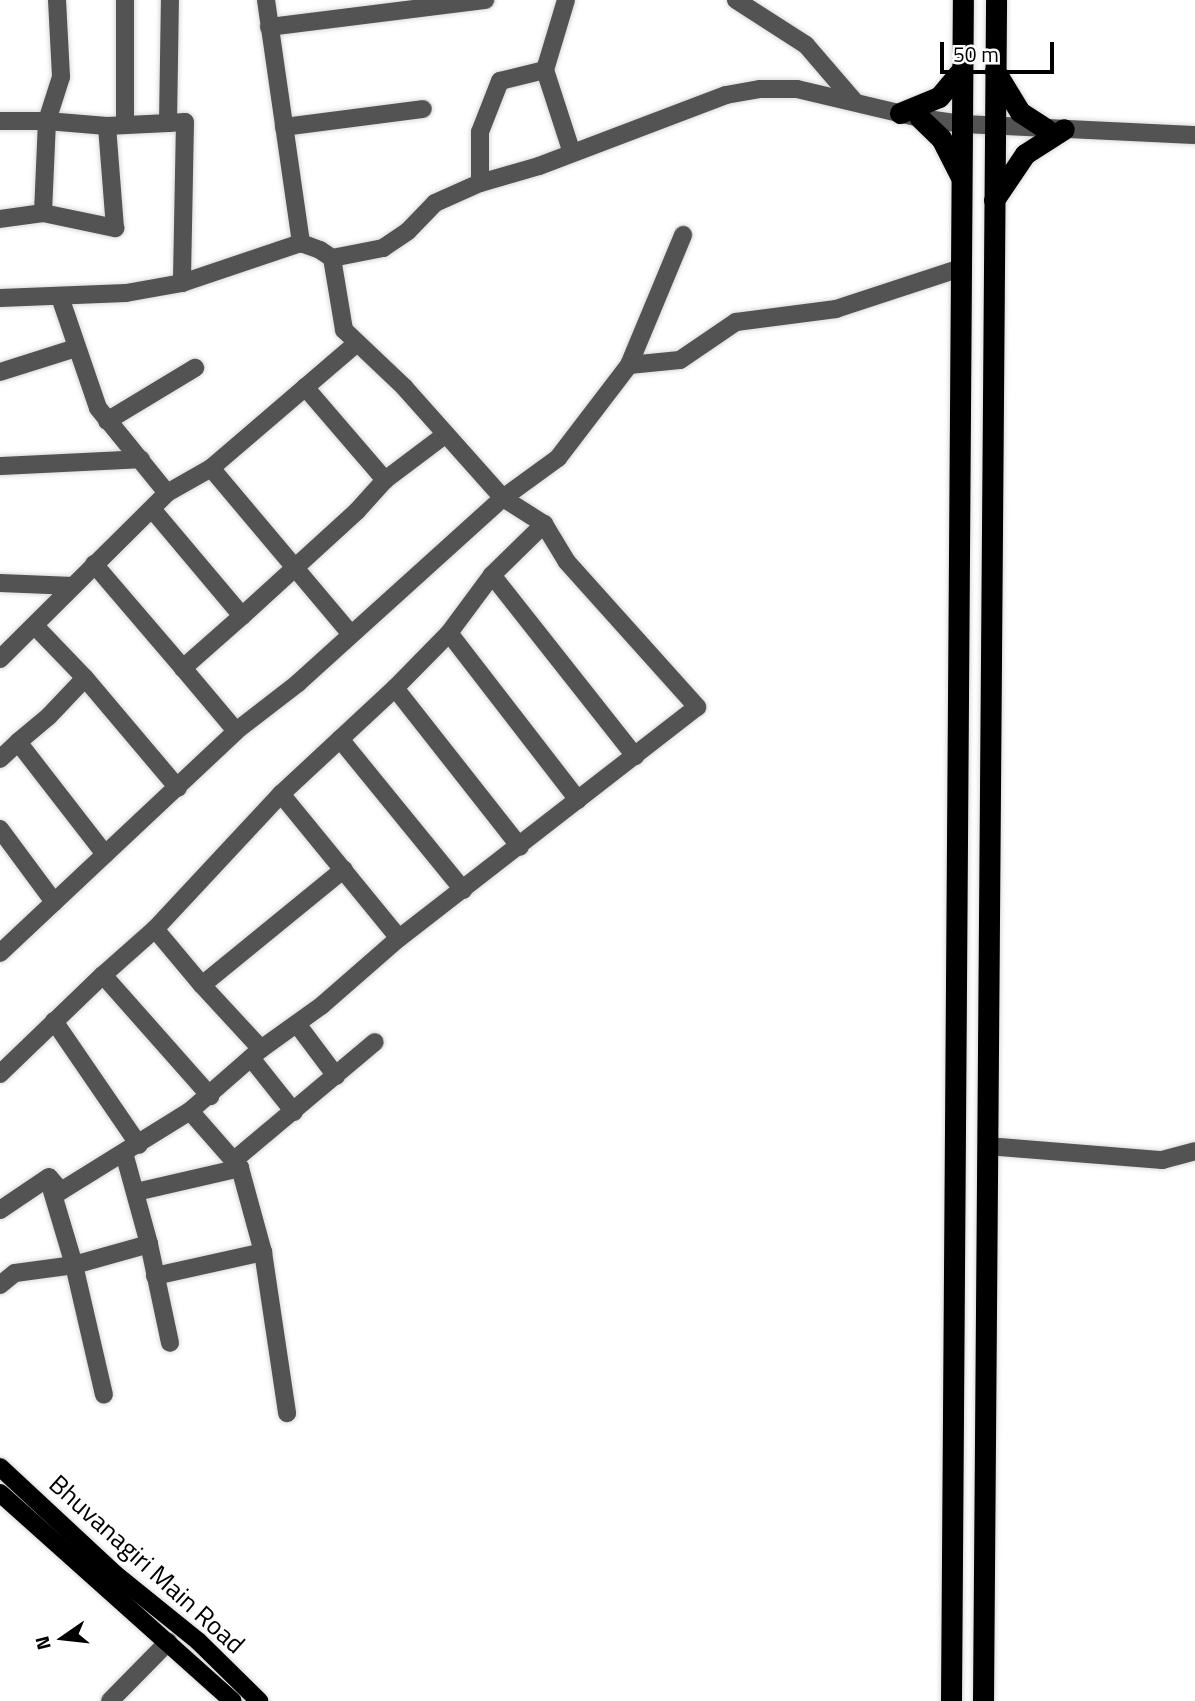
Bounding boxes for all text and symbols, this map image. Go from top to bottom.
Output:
scale bar [943,28,1057,72]
text: 50 m [953,38,999,70]
street label: Bhuvanagiri Main Road [43,1468,251,1660]
north arrow [28,1603,98,1673]
text: N [26,1633,58,1653]

